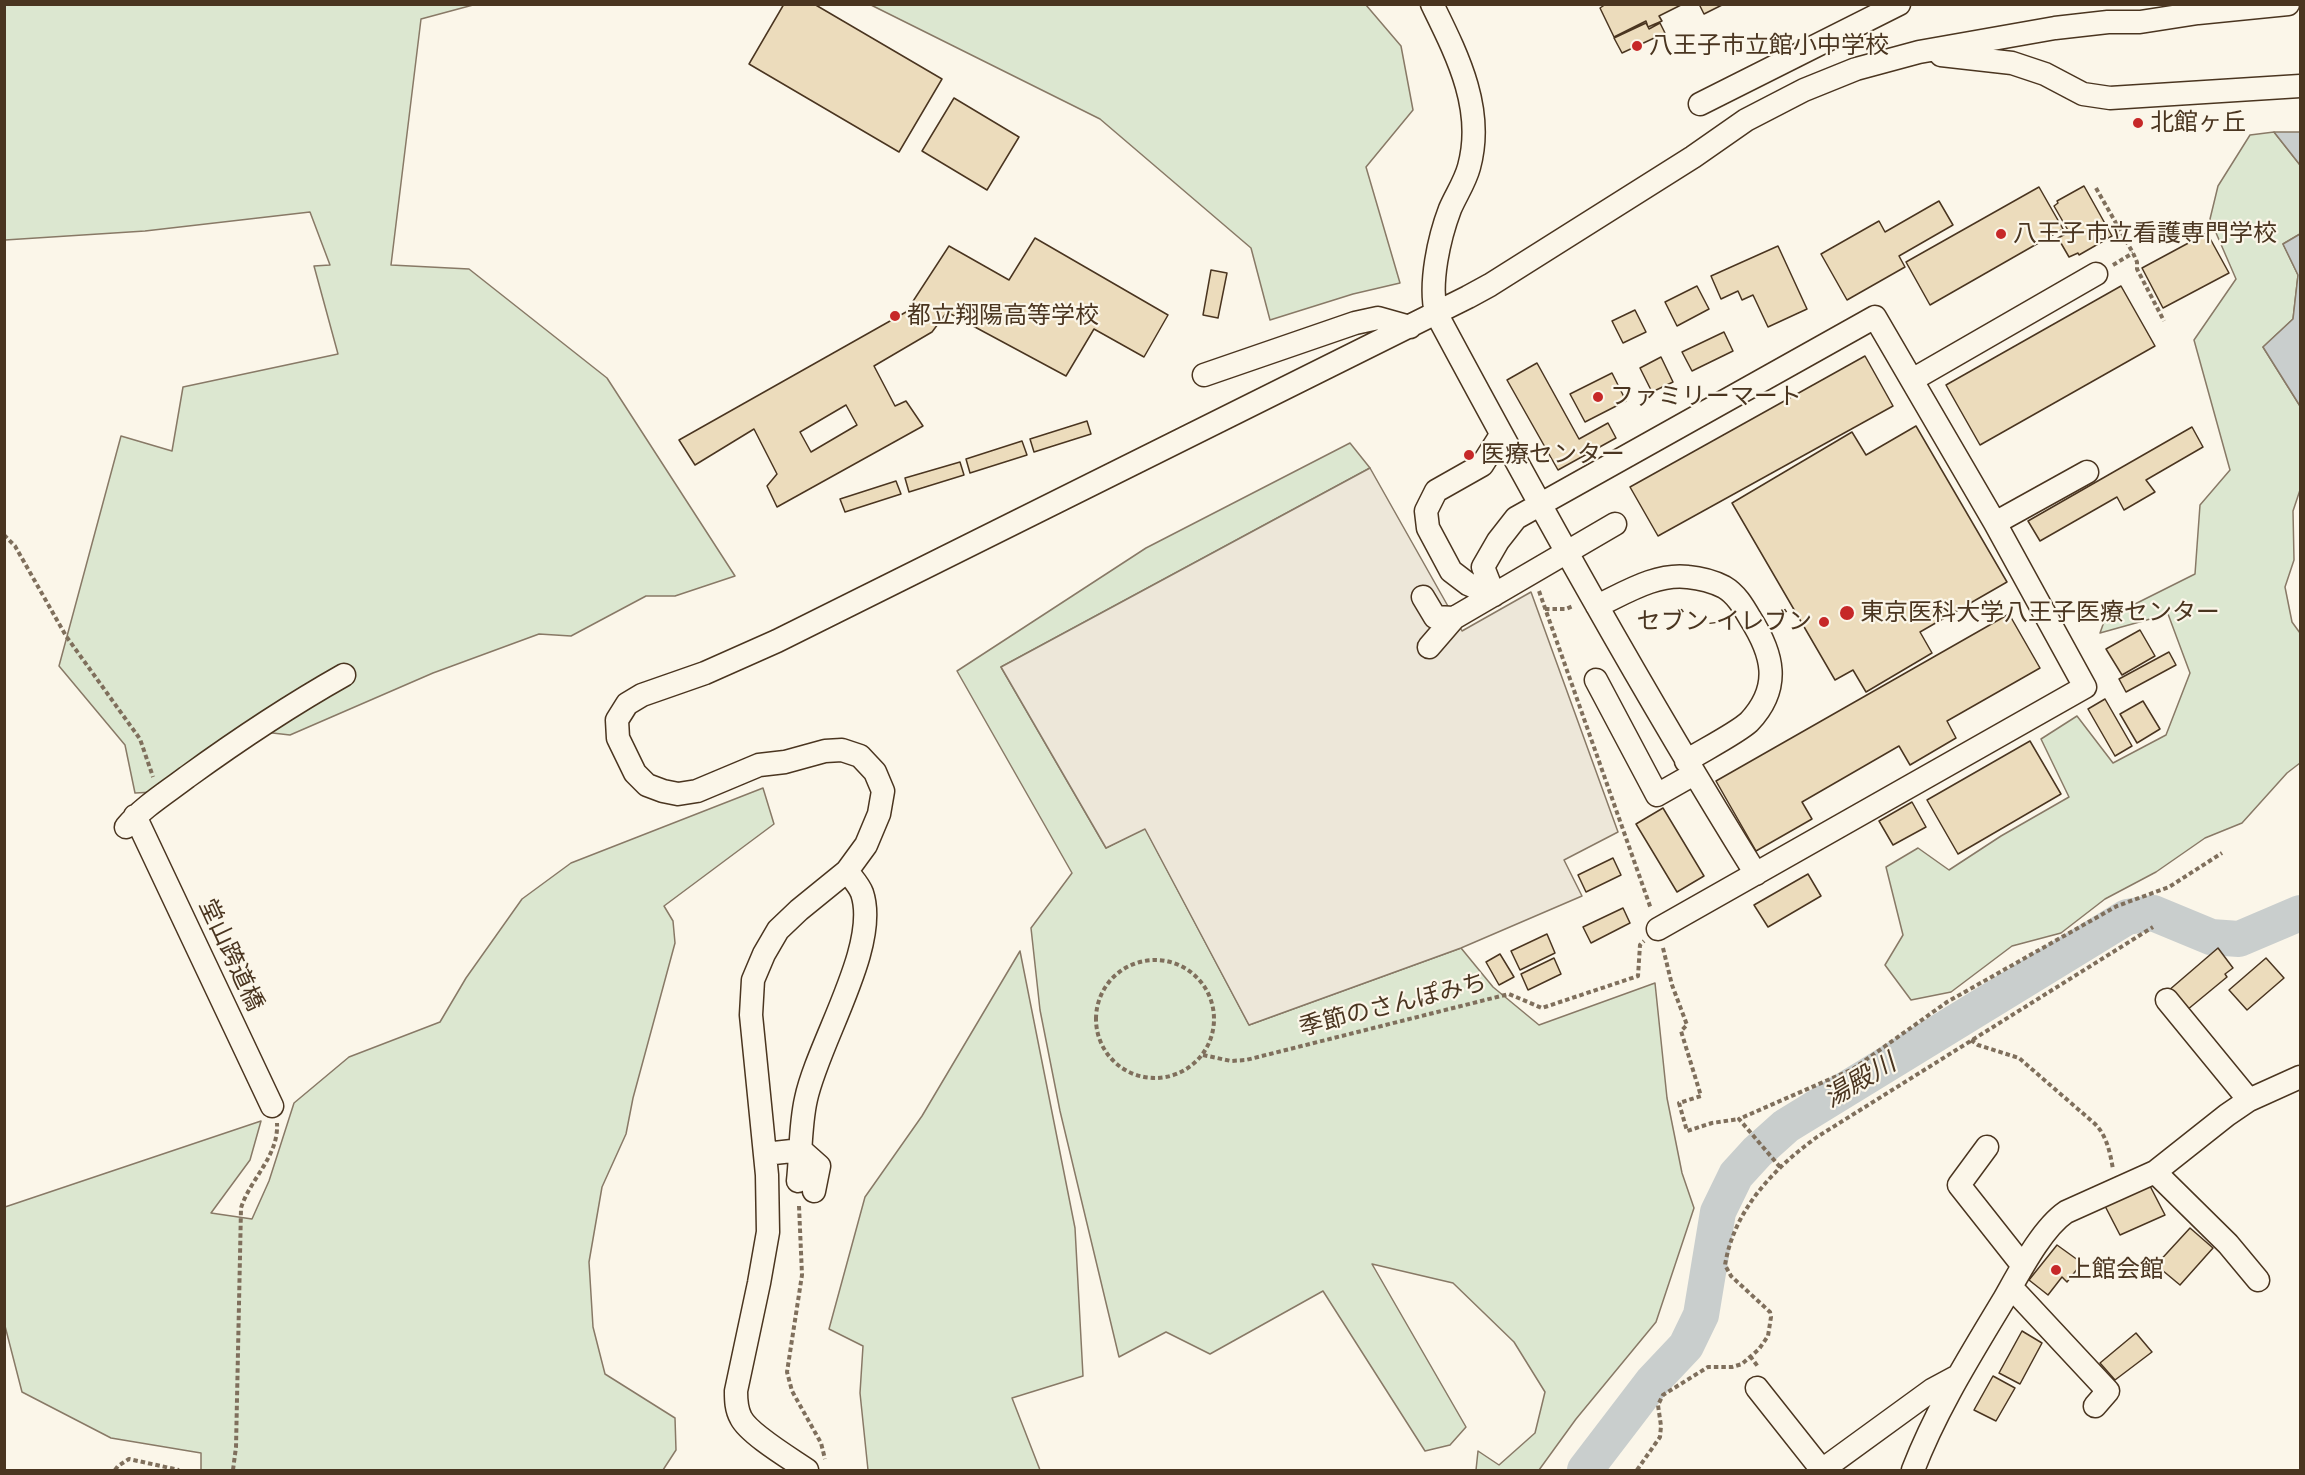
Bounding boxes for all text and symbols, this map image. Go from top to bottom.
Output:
place label: 八王子市立館小中学校 [1649,32,1889,60]
marker: 八王子市立館小中学校 [1630,39,1644,53]
place label: 北館ヶ丘 [2150,109,2246,137]
marker: 北館ヶ丘 [2131,116,2145,130]
place label: 八王子市立看護専門学校 [2013,220,2277,248]
marker: 八王子市立看護専門学校 [1994,227,2008,241]
place label: 都立翔陽高等学校 [907,302,1099,330]
marker: 都立翔陽高等学校 [888,309,902,323]
place label: ファミリーマート [1610,383,1802,411]
marker: ファミリーマート [1591,390,1605,404]
place label: 医療センター [1481,441,1625,469]
marker: 医療センター [1462,448,1476,462]
place label: 東京医科大学八王子医療センター [1860,599,2220,627]
marker: 東京医科大学八王子医療センター [1838,604,1856,622]
place label: セブン-イレブン [1637,608,1812,636]
marker: セブン-イレブン [1817,615,1831,629]
street label: 堂山跨道橋 [193,895,269,1015]
street label: 季節のさんぽみち [1296,968,1490,1042]
water label: 湯殿川 [1819,1048,1901,1114]
place label: 上館会館 [2068,1256,2164,1284]
marker: 上館会館 [2049,1263,2063,1277]

